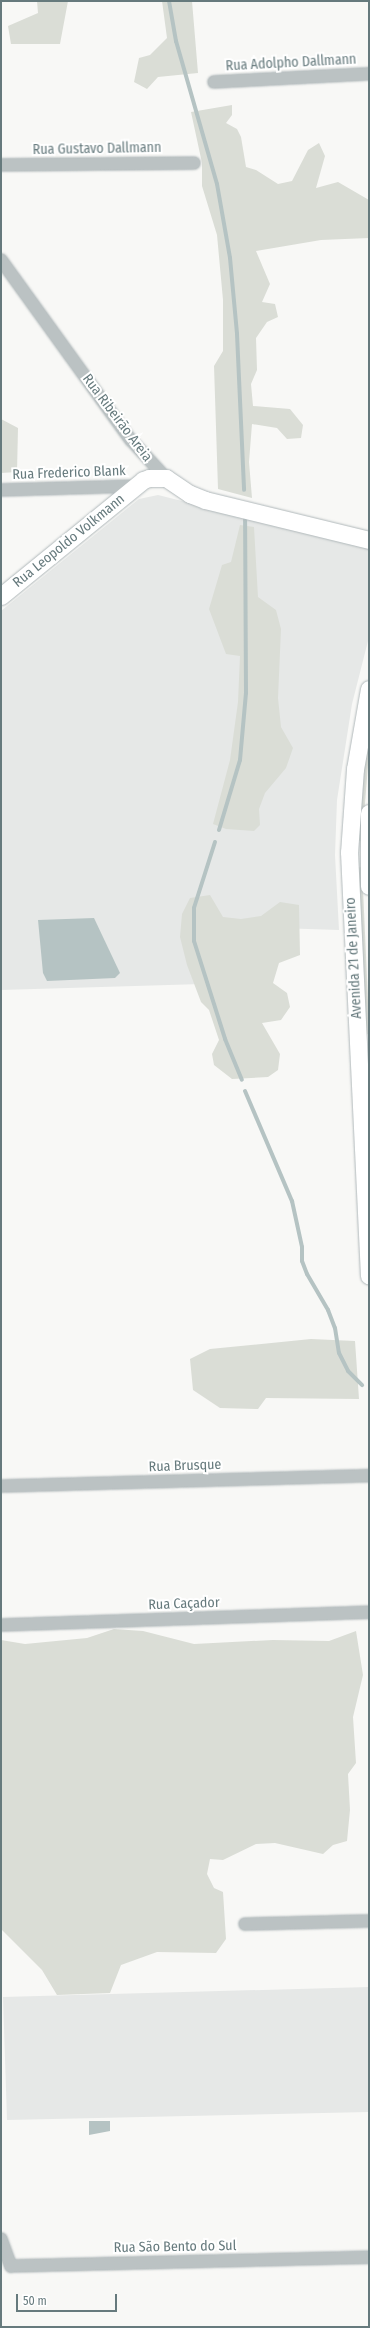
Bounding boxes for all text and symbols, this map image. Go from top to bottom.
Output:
street label: Rua Adolpho Dallmann [225,51,357,75]
street label: Rua Gustavo Dallmann [32,139,162,159]
street label: Rua Ribeirão Areia [79,371,155,465]
street label: Rua Frederico Blank [12,463,126,483]
street label: Rua Leopoldo Volkmann [10,491,128,591]
street label: Avenida 21 de Janeiro [342,897,366,1019]
street label: Rua Brusque [148,1456,222,1476]
street label: Rua Caçador [148,1594,220,1614]
street label: Rua São Bento do Sul [114,2238,236,2256]
scale bar [18,2286,119,2312]
text: 50 m [23,2294,47,2308]

